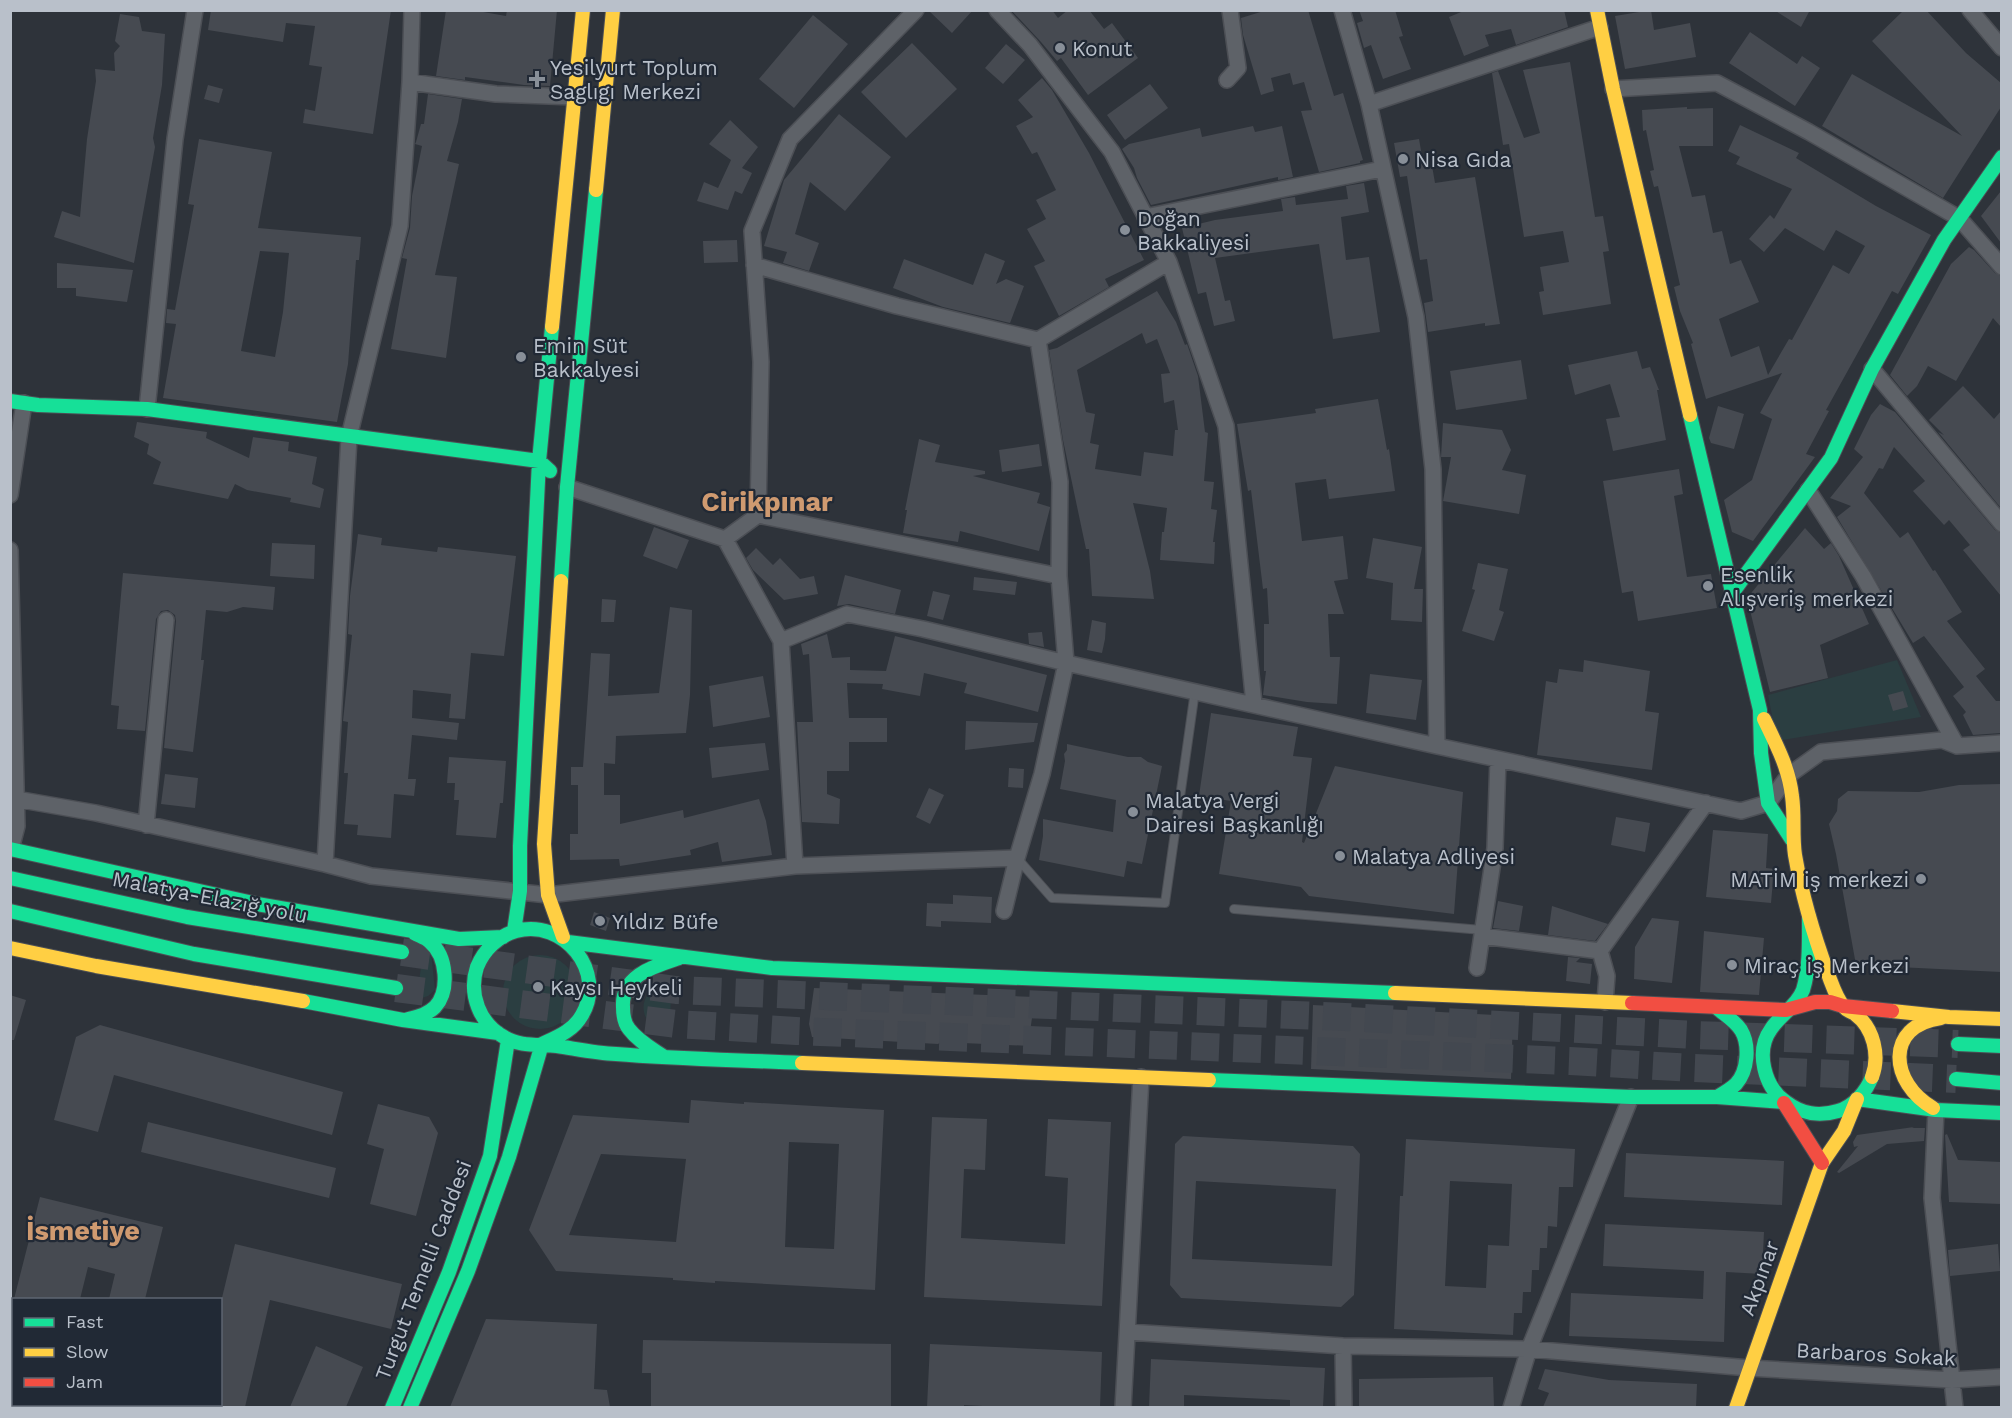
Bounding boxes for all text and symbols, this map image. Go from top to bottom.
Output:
place label: Konut [1072,36,1132,61]
marker: Konut [1053,41,1067,55]
place label: Yesilyurt Toplum Saglıgı Merkezi [550,55,718,104]
marker: Yesilyurt Toplum Saglıgı Merkezi [528,70,546,88]
place label: Nisa Gıda [1415,147,1512,172]
marker: Nisa Gıda [1396,152,1410,166]
place label: Doğan Bakkaliyesi [1137,206,1250,255]
marker: Doğan Bakkaliyesi [1118,223,1132,237]
place label: Emin Süt Bakkalyesi [533,333,640,382]
marker: Emin Süt Bakkalyesi [514,350,528,364]
district label: Cirikpınar [701,486,833,518]
place label: Esenlik Alışveriş merkezi [1720,562,1893,611]
marker: Esenlik Alışveriş merkezi [1701,579,1715,593]
place label: Malatya Vergi Dairesi Başkanlığı [1145,788,1324,837]
marker: Malatya Vergi Dairesi Başkanlığı [1126,805,1140,819]
place label: Malatya Adliyesi [1352,844,1515,869]
marker: Malatya Adliyesi [1333,849,1347,863]
street label: Malatya-Elazığ yolu [110,866,310,928]
place label: MATİM iş merkezi [1730,867,1909,892]
marker: MATİM iş merkezi [1914,872,1928,886]
place label: Yıldız Büfe [612,909,719,934]
marker: Yıldız Büfe [593,914,607,928]
place label: Miraç iş Merkezi [1744,953,1909,978]
marker: Miraç iş Merkezi [1725,958,1739,972]
place label: Kaysı Heykeli [550,975,683,1000]
marker: Kaysı Heykeli [531,980,545,994]
street label: Turgut Temelli Caddesi [369,1157,477,1383]
district label: İsmetiye [26,1215,140,1247]
street label: Akpınar [1734,1237,1784,1319]
legend [12,1298,222,1406]
text: Fast [66,1311,104,1332]
street label: Barbaros Sokak [1796,1337,1957,1371]
text: Slow [66,1341,109,1362]
text: Jam [66,1371,103,1392]

